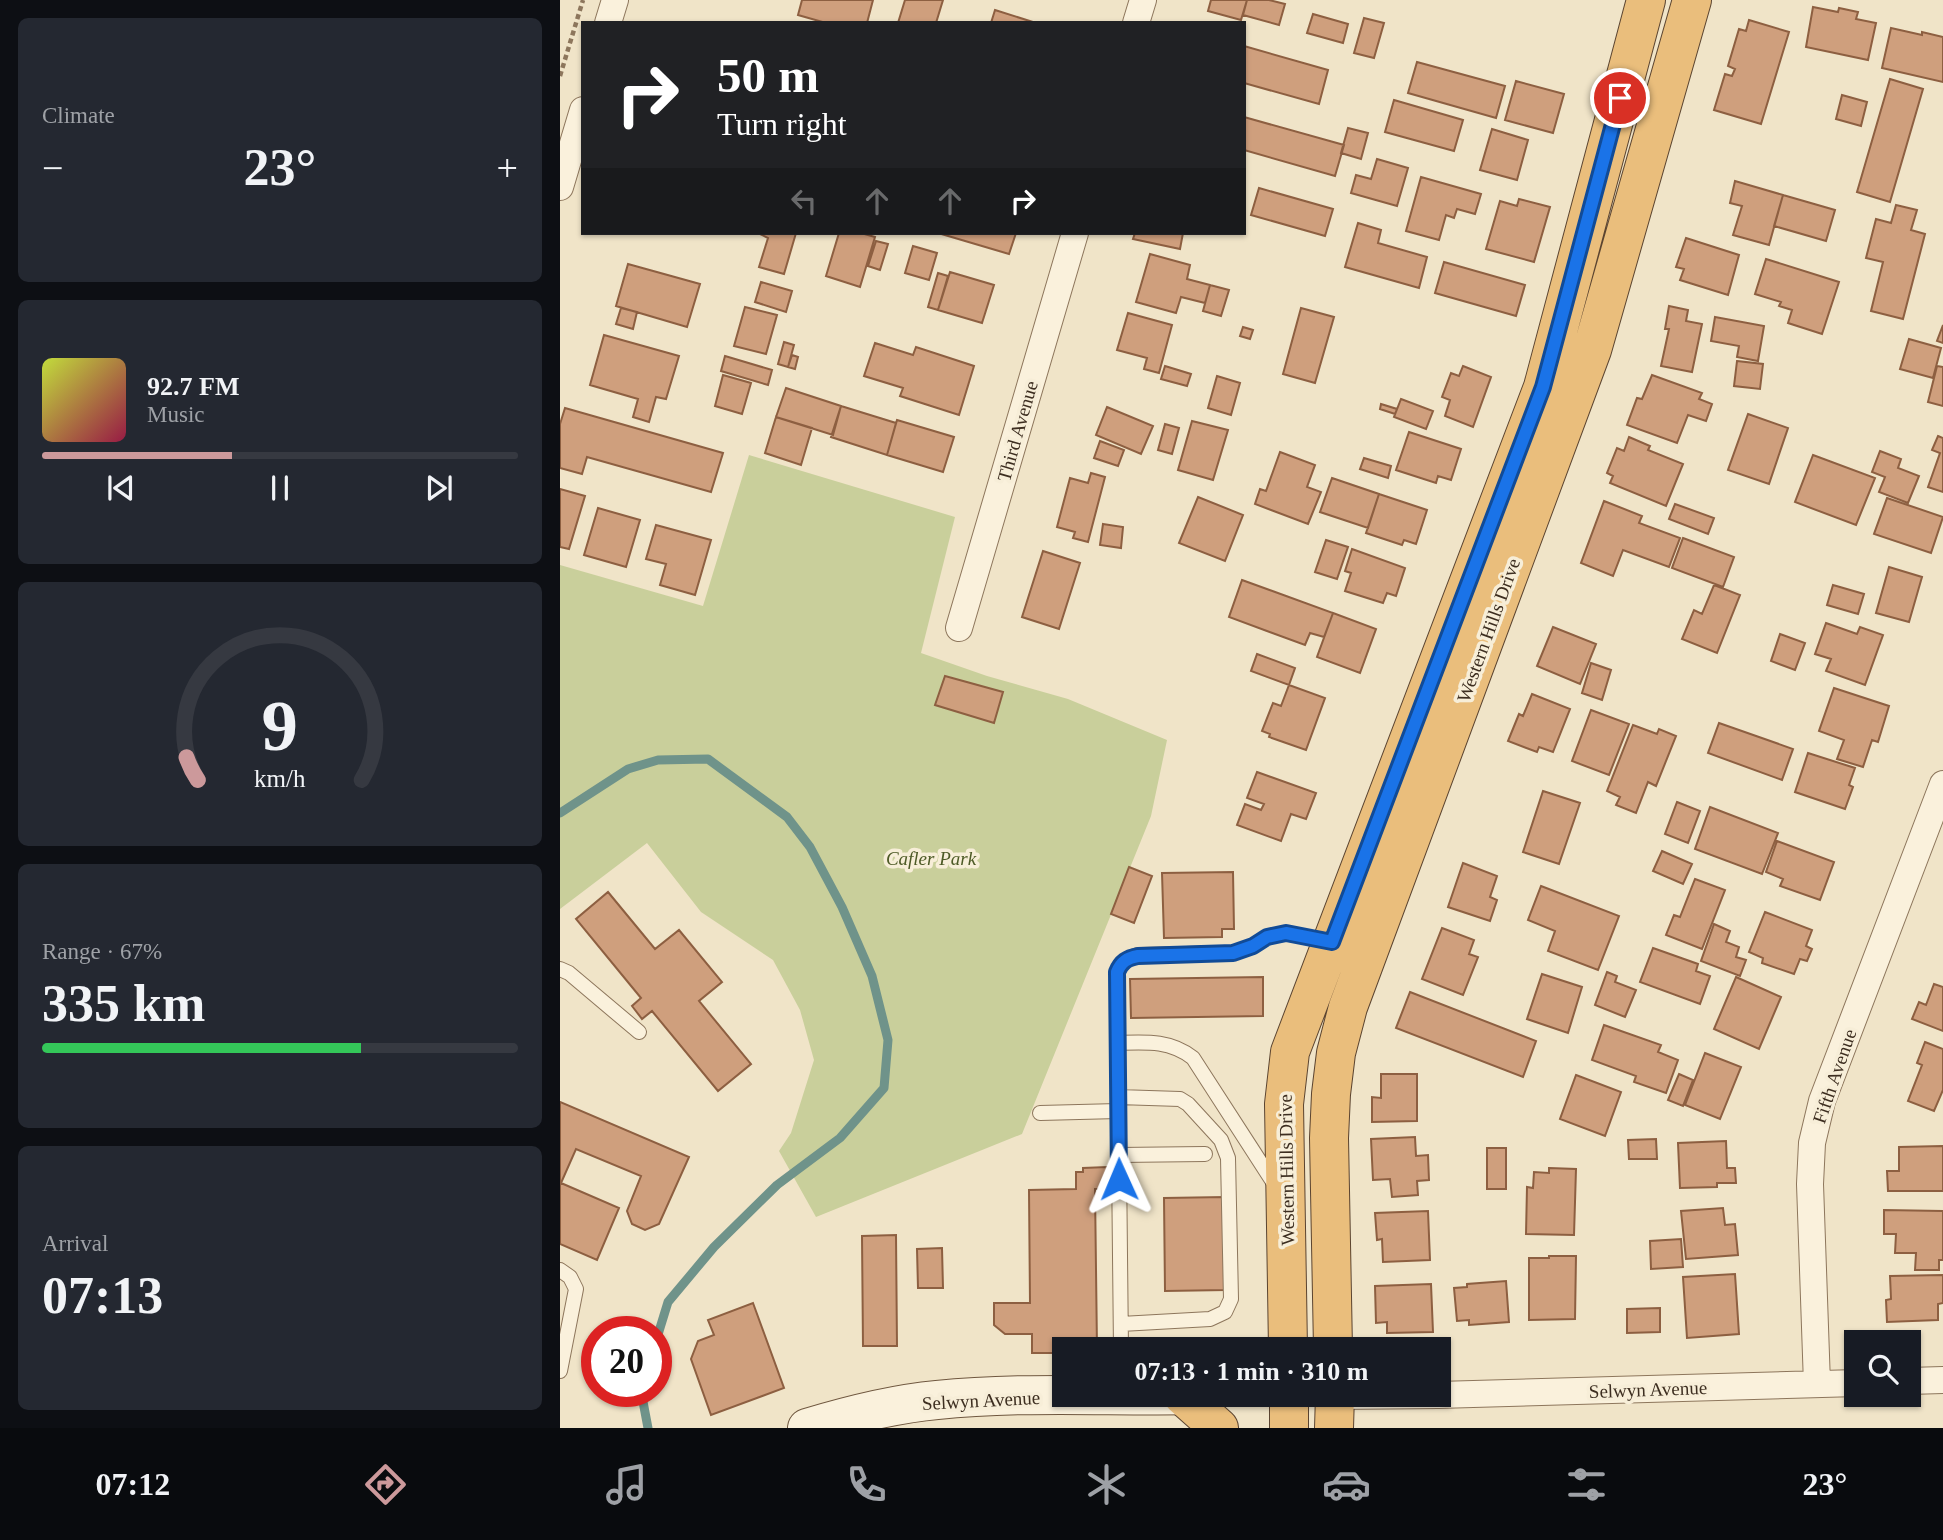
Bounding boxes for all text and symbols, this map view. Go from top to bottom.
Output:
text: 50 m [717,48,819,103]
icon: right [602,49,693,140]
pin [1590,68,1650,128]
icon: arrive [1601,79,1639,117]
text: Climate [42,103,115,128]
text: Turn right [717,106,847,142]
text: 23° [244,139,316,196]
text: − [42,147,63,189]
text: + [497,147,518,189]
icon: left [785,182,823,220]
icon: ahead [858,182,896,220]
icon: ahead [931,182,969,220]
icon: right [1004,182,1042,220]
text: 92.7 FM [147,372,239,401]
street label: Third Avenue [993,378,1042,484]
text: Music [147,402,205,427]
icon: previous [102,469,140,507]
icon: pause [261,469,299,507]
icon: next [420,469,458,507]
street label: Western Hills Drive [1453,555,1524,705]
text: 9 [262,685,298,766]
text: km/h [254,765,306,792]
park label: Cafler Park [886,848,977,869]
text: Range · 67% [42,939,162,964]
text: 335 km [42,975,205,1032]
street label: Fifth Avenue [1809,1026,1860,1126]
street label: Western Hills Drive [1275,1094,1298,1246]
position arrow [1082,1142,1156,1216]
text: Arrival [42,1231,108,1256]
text: 07:13 [42,1267,163,1324]
speed limit sign: 20 [581,1316,672,1407]
map controls [1844,1330,1921,1407]
button: search [1844,1330,1921,1407]
text: 07:13 · 1 min · 310 m [1135,1357,1369,1386]
street label: Selwyn Avenue [1588,1377,1708,1402]
street label: Selwyn Avenue [921,1387,1041,1414]
icon: directions [361,1460,410,1509]
icon: music [602,1460,651,1509]
icon: phone [842,1460,891,1509]
icon: climate [1082,1460,1131,1509]
icon: car [1322,1460,1371,1509]
icon: filters [1562,1460,1611,1509]
text: 07:12 [96,1466,170,1502]
text: 23° [1803,1466,1847,1502]

